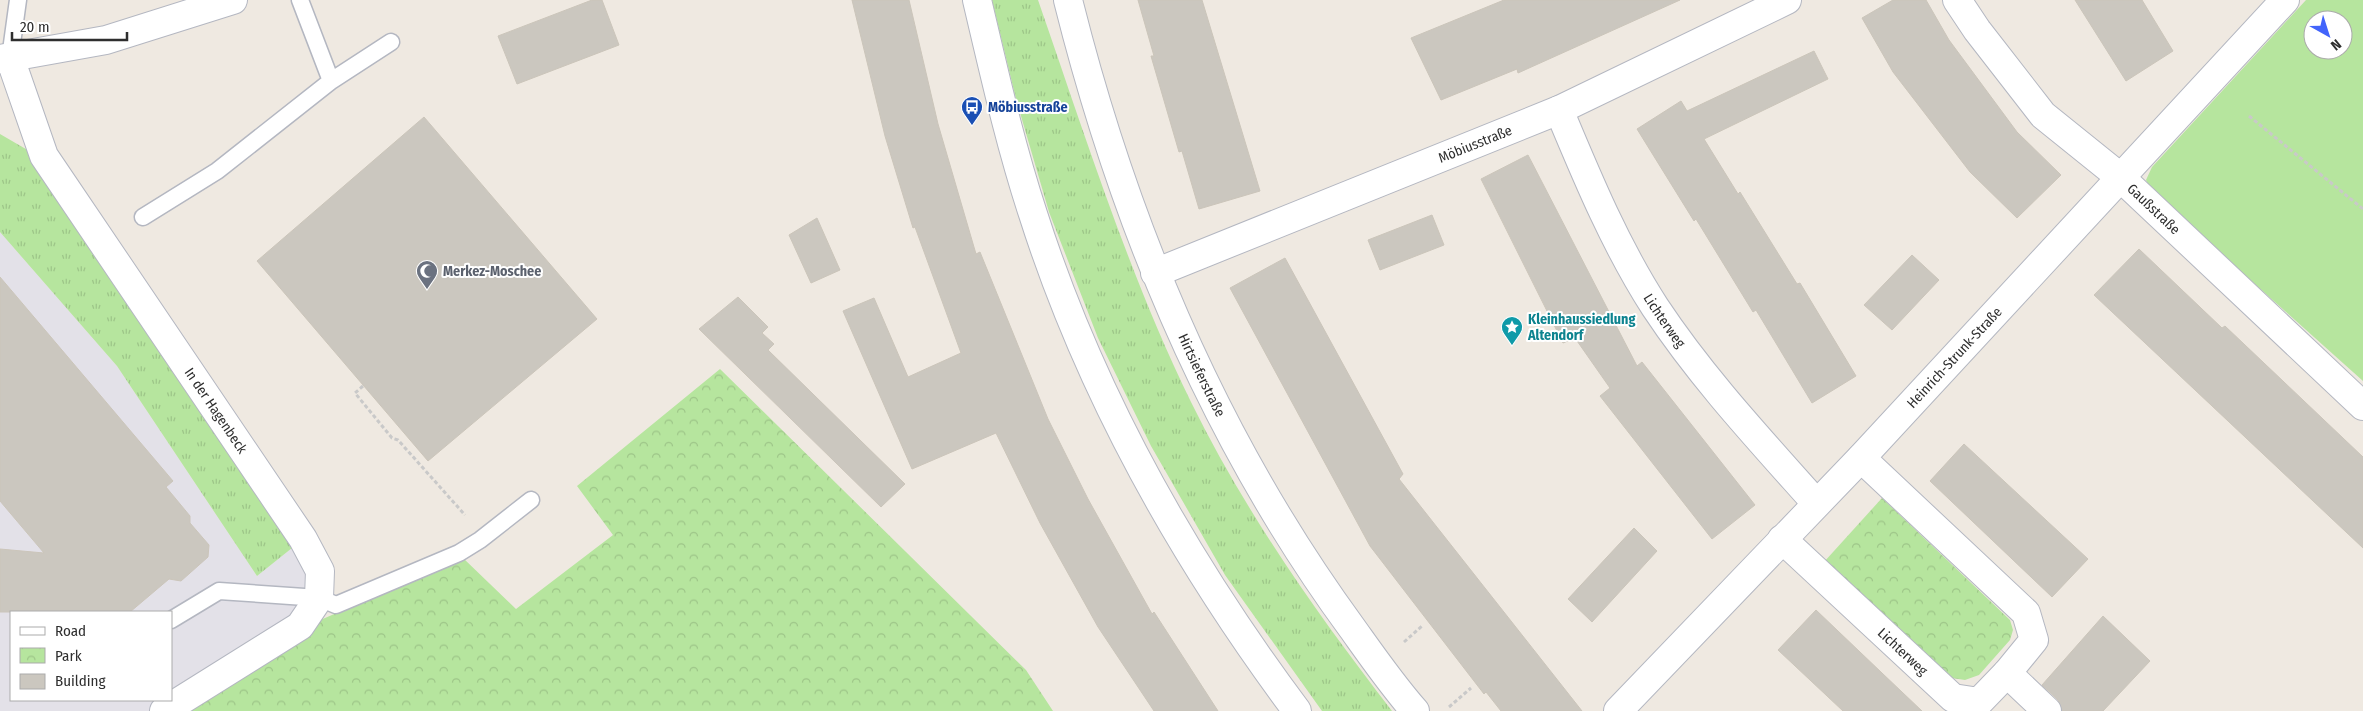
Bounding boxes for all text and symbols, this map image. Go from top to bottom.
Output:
scale bar [12,10,128,42]
north arrow [2303,10,2353,60]
text: 20 m [20,18,50,36]
text: N [2327,35,2344,54]
bus stop icon: Möbiusstraße [960,95,984,126]
place label: Möbiusstraße [988,99,1068,116]
street label: Möbiusstraße [1436,121,1514,166]
street label: Gaußstraße [2124,180,2184,238]
mosque icon: Merkez-Moschee [415,259,439,290]
place label: Merkez-Moschee [443,263,541,280]
street label: Lichterweg [1640,290,1689,351]
street label: Heinrich-Strunk-Straße [1903,303,2005,411]
place label: Kleinhaussiedlung Altendorf [1527,311,1635,344]
place icon: Kleinhaussiedlung Altendorf [1500,315,1524,346]
street label: Hirtsieferstraße [1175,331,1229,420]
street label: In der Hagenbeck [181,364,251,457]
legend [10,611,172,701]
text: Road [55,622,86,640]
street label: Lichterweg [1874,624,1932,679]
text: Park [55,647,82,665]
text: Building [55,672,106,690]

